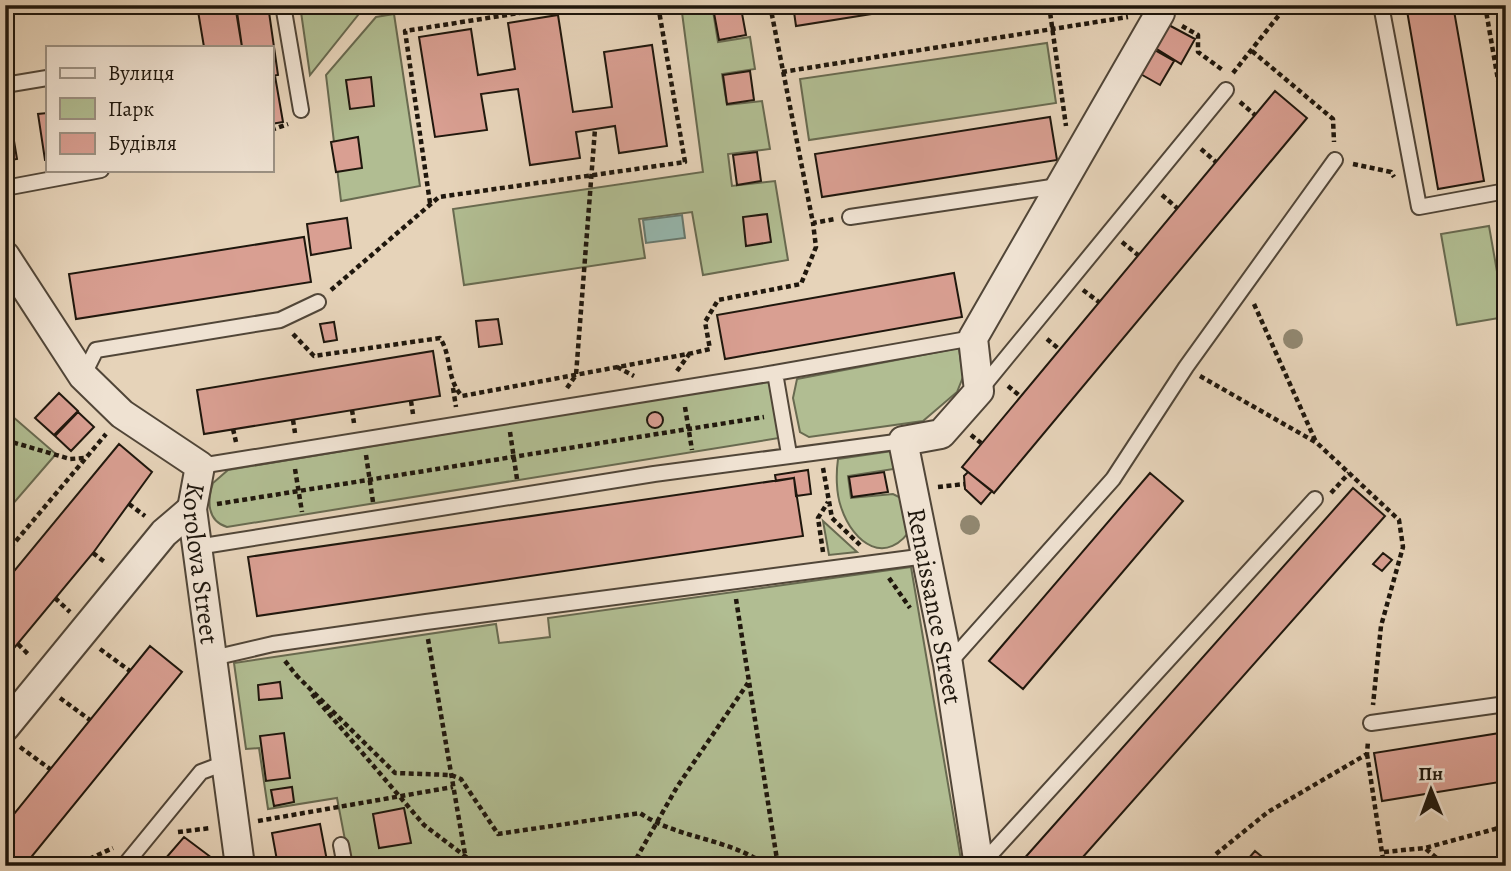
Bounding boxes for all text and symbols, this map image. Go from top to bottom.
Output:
legend [46,46,273,172]
text: Вулиця [108,59,174,87]
text: Парк [108,95,154,123]
text: Будівля [108,129,177,157]
street label: Korolova Street [174,480,227,647]
street label: Renaissance Street [898,505,971,708]
north arrow [1396,756,1466,826]
text: Пн [1418,761,1443,787]

